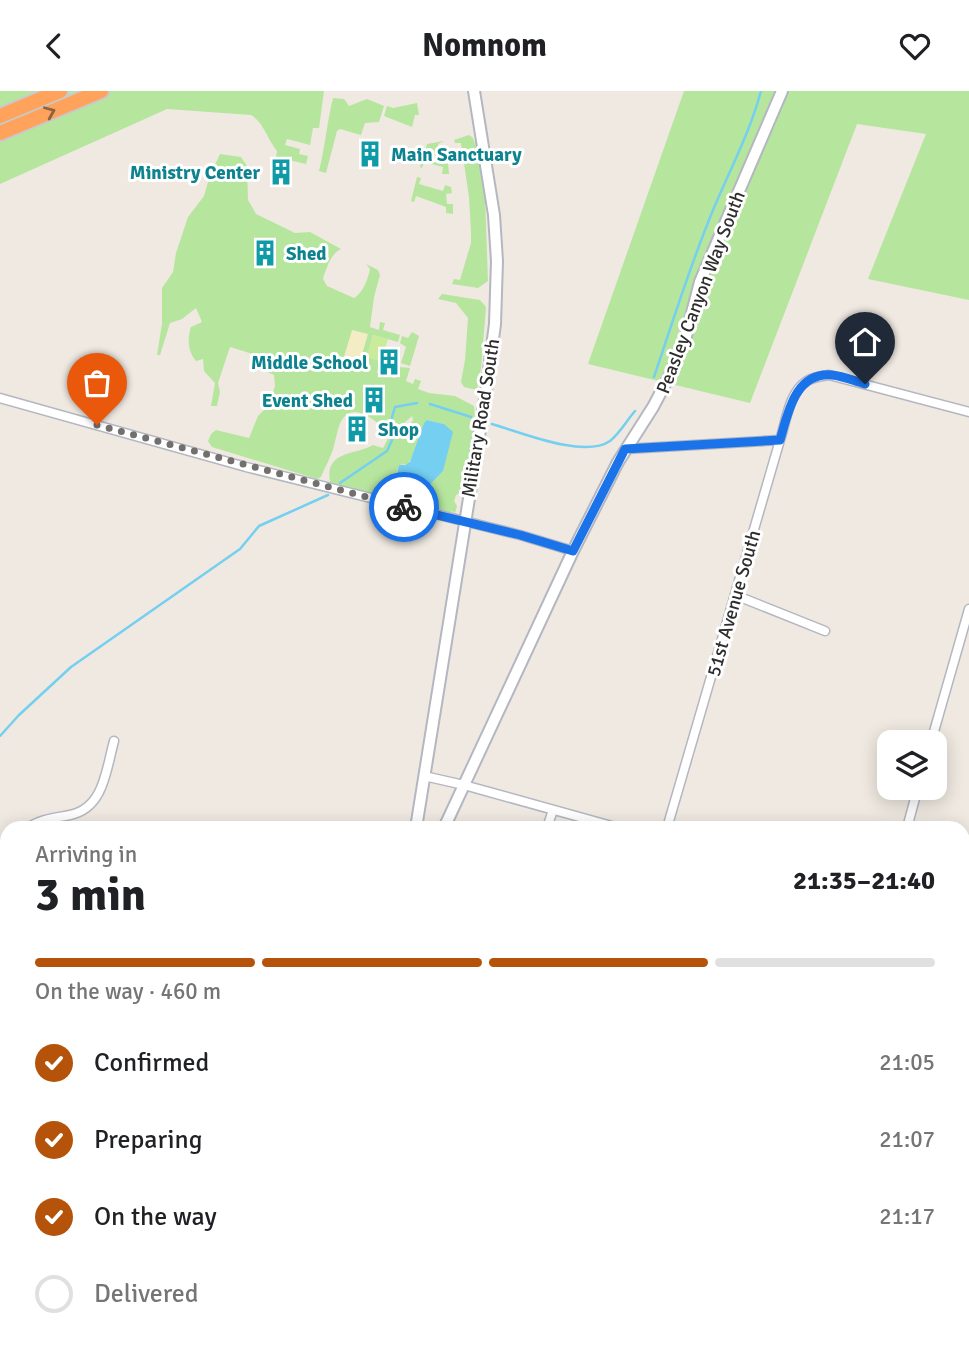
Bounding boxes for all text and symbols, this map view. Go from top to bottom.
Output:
text: Nomnom [422,26,547,65]
icon: back [35,27,73,65]
icon: heart [896,27,934,65]
one-way arrow [43,106,56,120]
building icon: Main Sanctuary [355,139,385,169]
place label: Main Sanctuary [391,143,522,167]
building icon: Ministry Center [266,157,296,187]
place label: Ministry Center [130,161,260,185]
street label: Peasley Canyon Way South [651,188,751,397]
building icon: Shed [250,238,280,268]
place label: Shed [286,242,327,266]
pin [835,312,895,384]
icon: home [846,323,884,361]
street label: Military Road South [457,337,505,499]
building icon: Middle School [374,347,404,377]
place label: Middle School [251,351,368,375]
pin [67,353,127,425]
icon: bag [78,364,116,402]
building icon: Event Shed [359,385,389,415]
place label: Event Shed [262,389,353,413]
building icon: Shop [342,414,372,444]
place label: Shop [378,418,419,442]
courier [369,472,439,542]
icon: bike [385,488,423,526]
street label: 51st Avenue South [702,527,766,679]
map controls [877,730,947,800]
button: layers [877,730,947,800]
text: Arriving in [35,840,137,869]
text: 21:35–21:40 [793,865,935,897]
text: 3 min [35,867,146,923]
text: On the way · 460 m [35,977,221,1006]
icon: check [35,1044,73,1082]
text: Confirmed [94,1047,209,1079]
text: 21:05 [879,1048,935,1077]
icon: check [35,1121,73,1159]
text: Preparing [94,1124,202,1156]
text: 21:07 [879,1125,935,1154]
icon: check [35,1198,73,1236]
text: On the way [94,1201,217,1233]
text: 21:17 [879,1202,935,1231]
text: Delivered [94,1278,199,1310]

